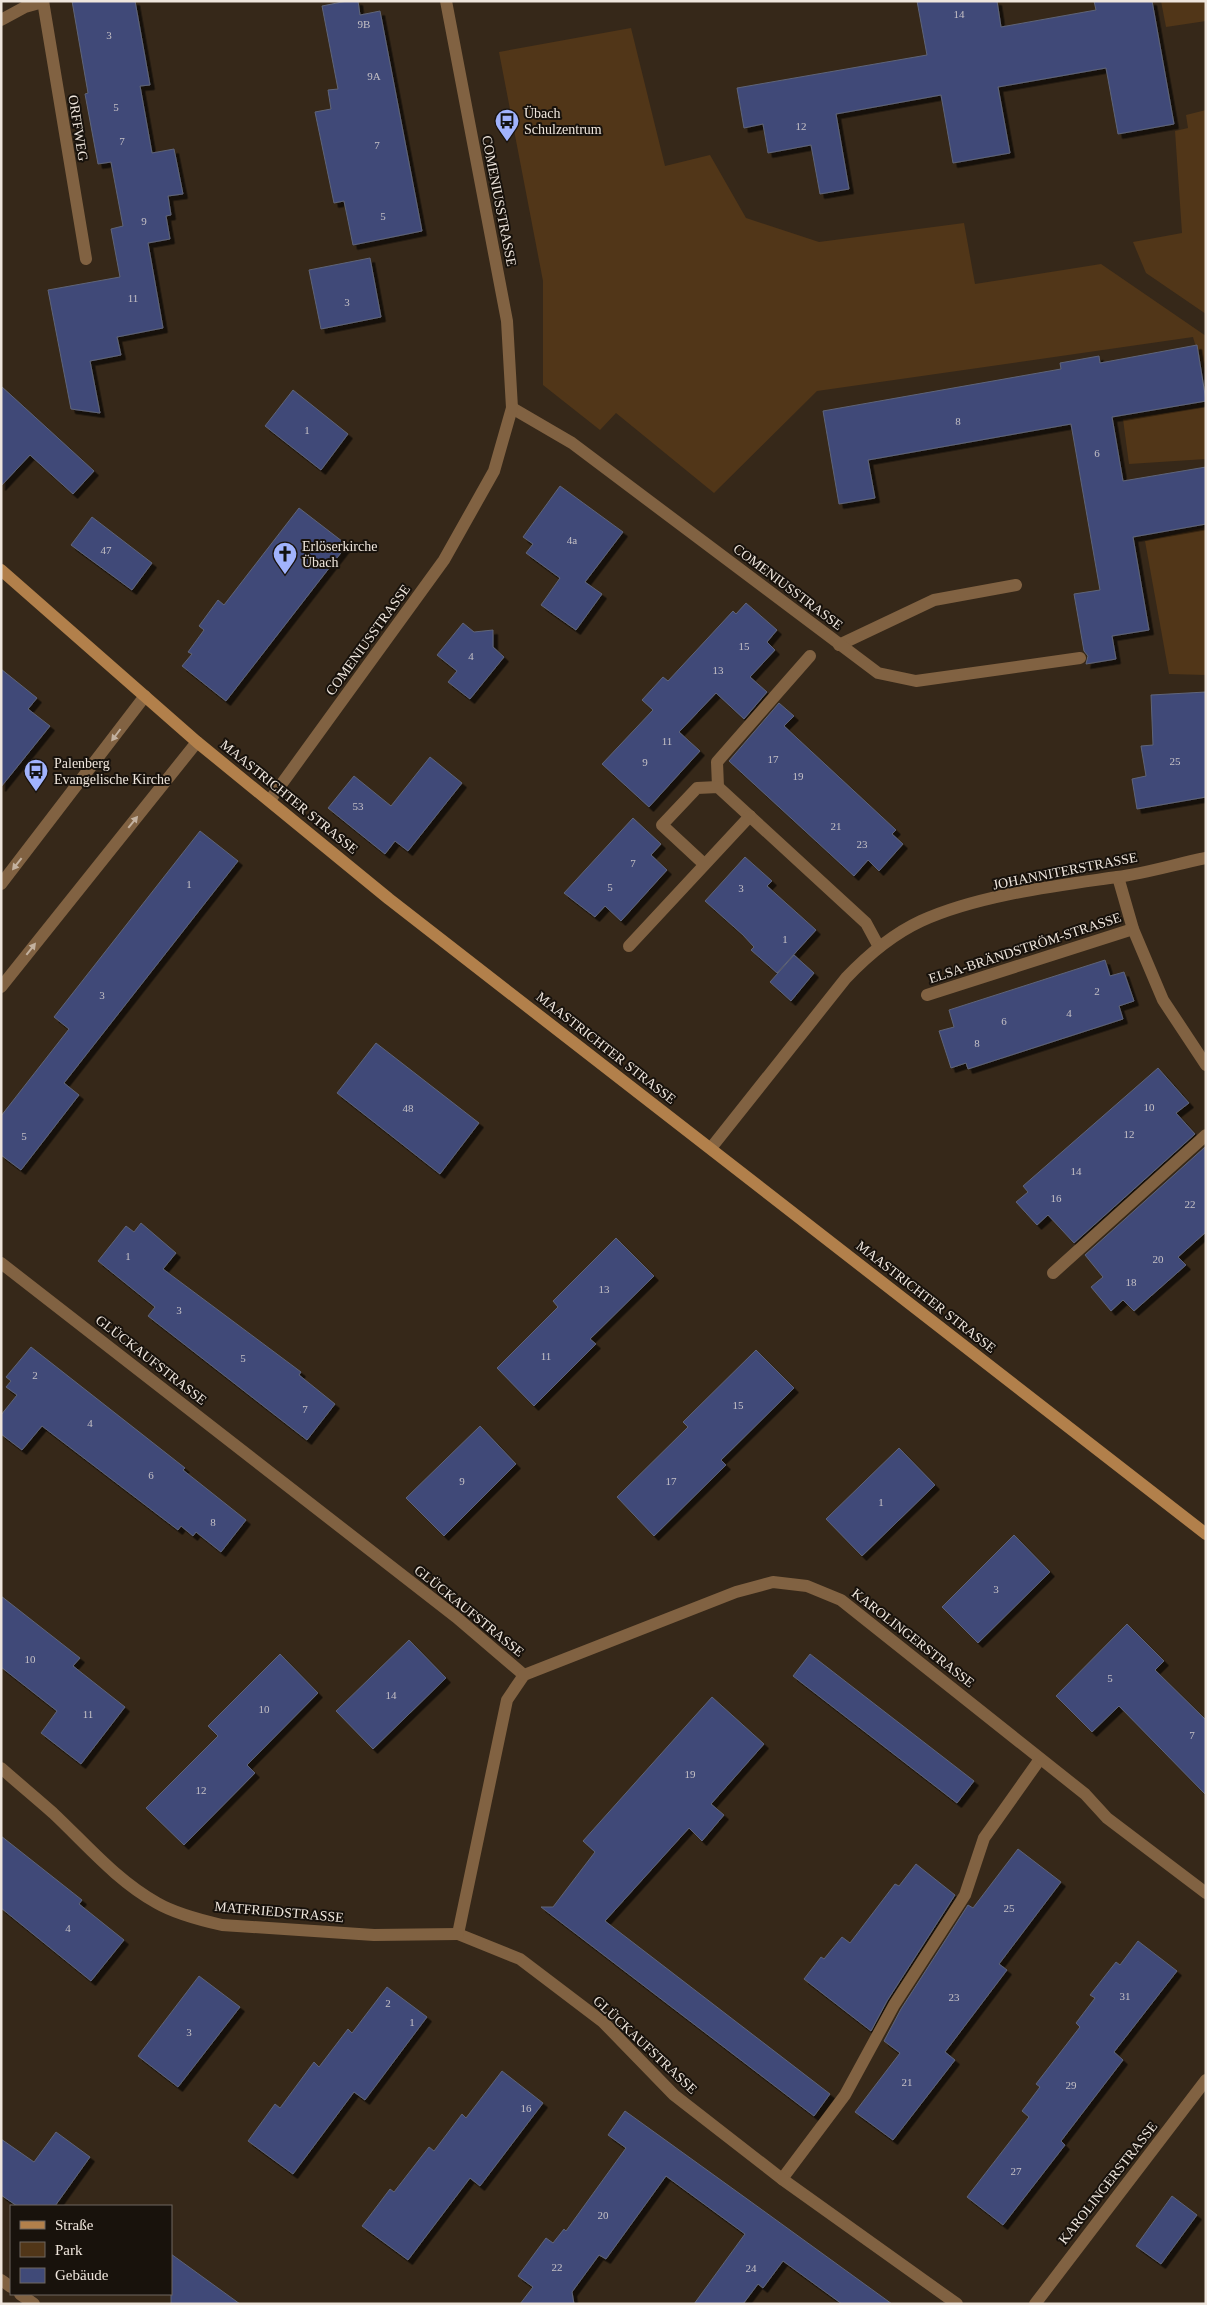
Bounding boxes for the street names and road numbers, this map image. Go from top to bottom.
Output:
street label: ORFFWEG [65,94,91,162]
street label: COMENIUSSTRASSE [479,134,519,268]
street label: COMENIUSSTRASSE [730,541,846,633]
street label: COMENIUSSTRASSE [323,582,413,698]
street label: MAASTRICHTER STRASSE [217,737,361,857]
street label: JOHANNITERSTRASSE [991,850,1139,892]
street label: ELSA-BRÄNDSTRÖM-STRASSE [927,909,1123,986]
street label: MAASTRICHTER STRASSE [533,989,679,1107]
street label: MAASTRICHTER STRASSE [853,1238,999,1356]
street label: GLÜCKAUFSTRASSE [93,1311,210,1408]
street label: GLÜCKAUFSTRASSE [411,1562,527,1660]
street label: KAROLINGERSTRASSE [849,1586,977,1690]
street label: MATFRIEDSTRASSE [214,1899,344,1925]
street label: GLÜCKAUFSTRASSE [590,1992,701,2097]
street label: KAROLINGERSTRASSE [1056,2119,1160,2247]

